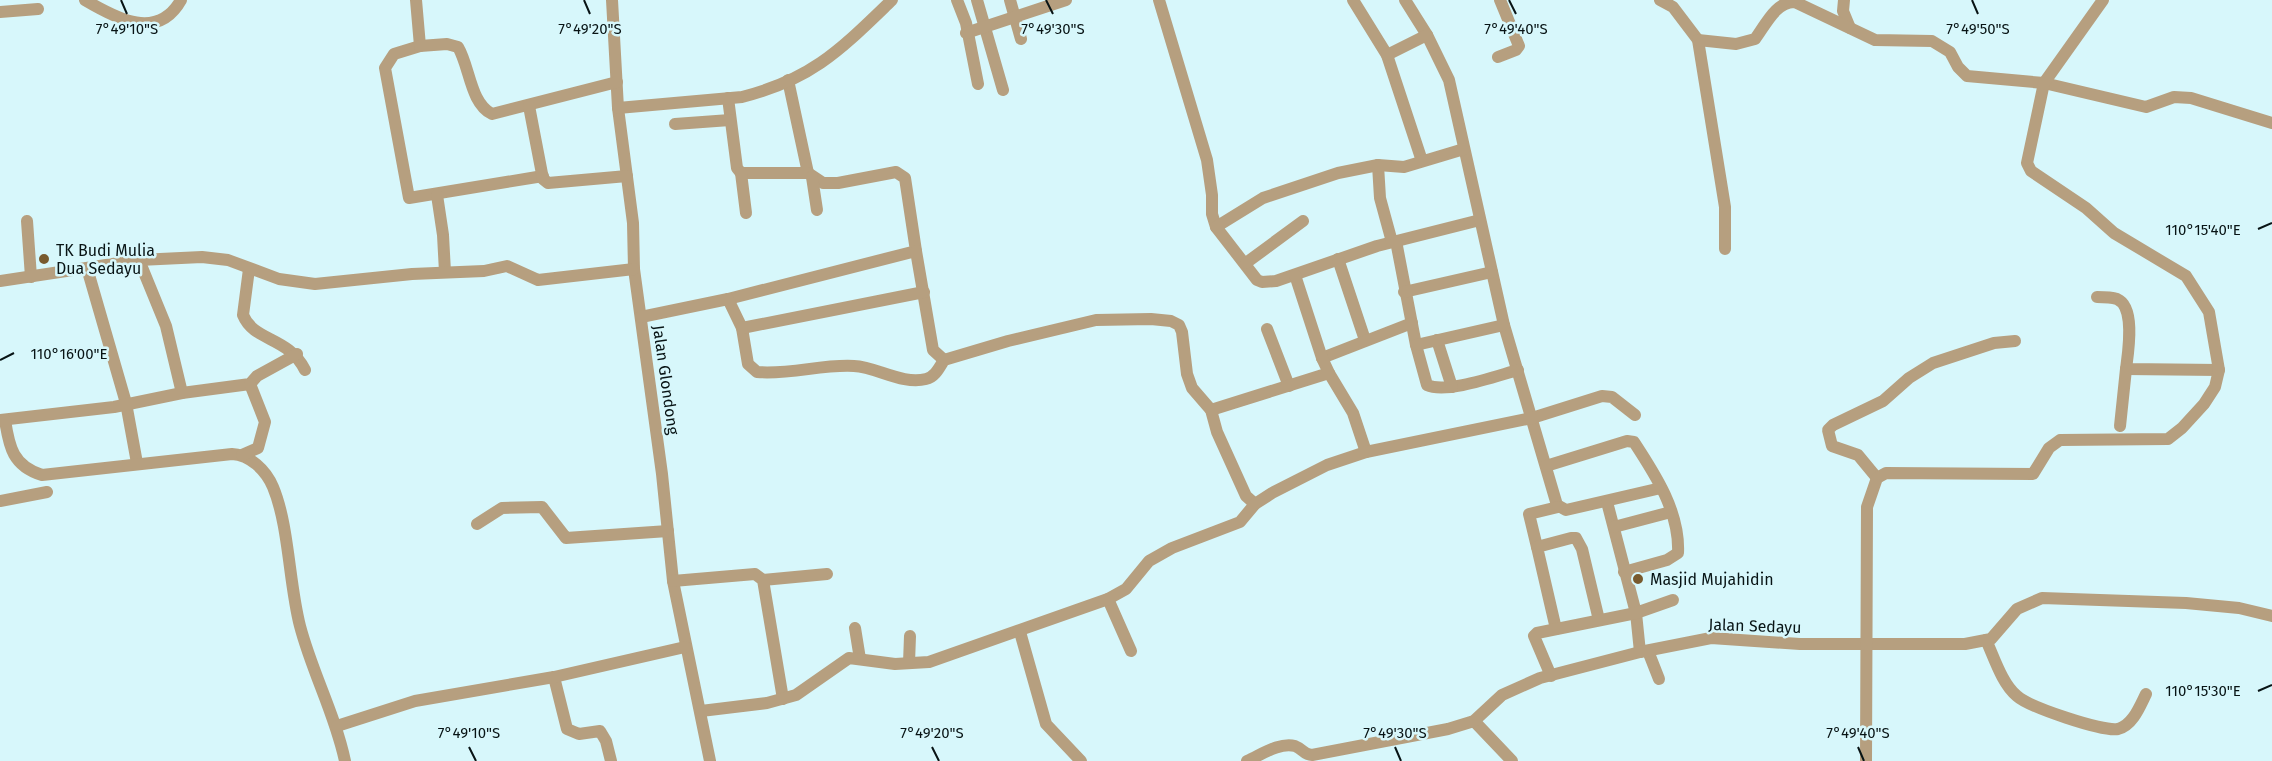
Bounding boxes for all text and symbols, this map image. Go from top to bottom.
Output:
text: 7°49'10"S [96,20,158,38]
text: 7°49'20"S [558,20,622,38]
text: 7°49'30"S [1021,20,1085,38]
text: 7°49'40"S [1484,20,1548,38]
text: 7°49'50"S [1946,20,2010,38]
text: 110°15'40"E [2165,221,2241,239]
place label: TK Budi Mulia Dua Sedayu [56,241,155,278]
marker: TK Budi Mulia Dua Sedayu [37,252,51,266]
street label: Jalan Glondong [649,324,683,437]
text: 110°16'00"E [31,345,107,363]
place label: Masjid Mujahidin [1650,570,1774,589]
marker: Masjid Mujahidin [1631,572,1645,586]
street label: Jalan Sedayu [1708,615,1802,637]
text: 110°15'30"E [2165,682,2241,700]
text: 7°49'10"S [438,724,500,742]
text: 7°49'20"S [900,724,964,742]
text: 7°49'30"S [1363,724,1427,742]
text: 7°49'40"S [1826,724,1890,742]

